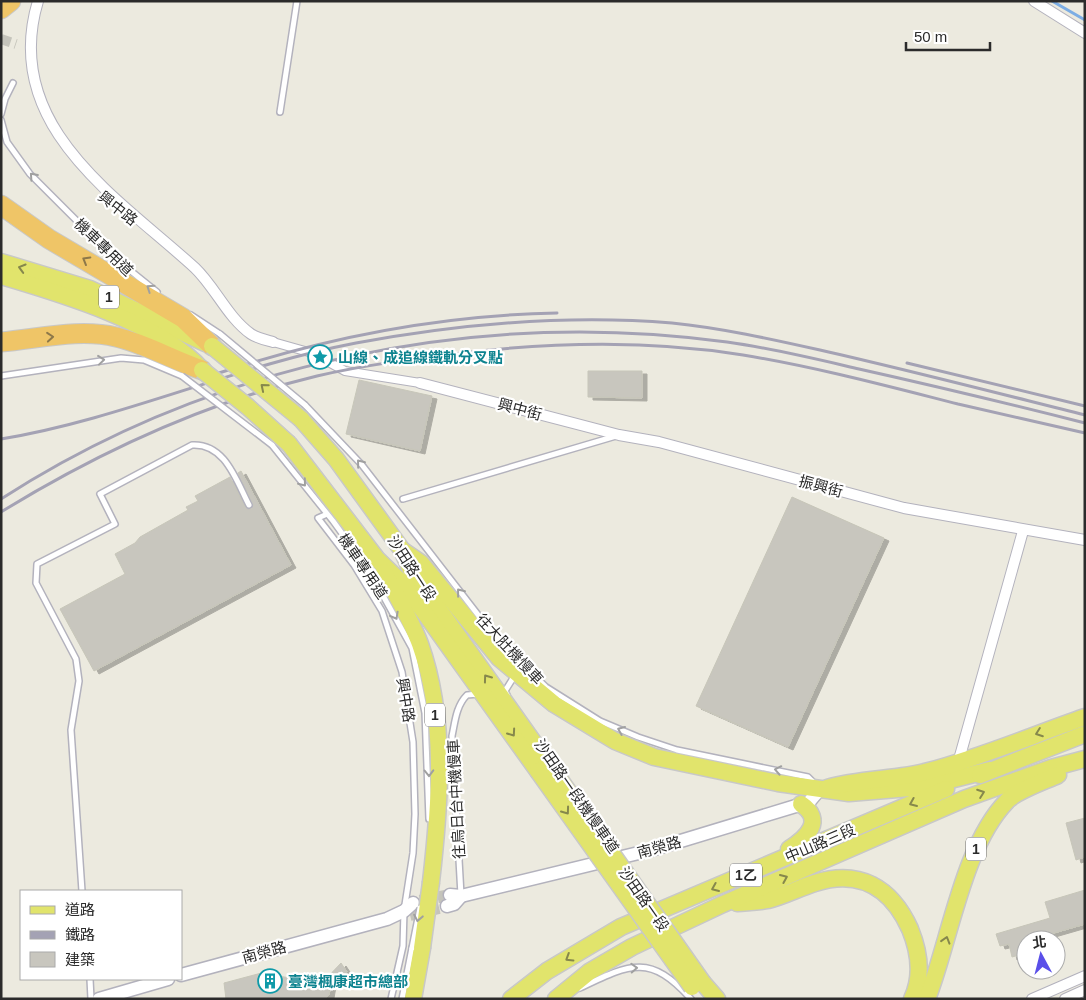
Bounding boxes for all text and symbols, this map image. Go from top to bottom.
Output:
scale bar [906,20,990,52]
text: 50 m [914,28,947,45]
one-way arrow [30,172,39,181]
street label: 興中路 [95,187,141,229]
street label: 機車專用道 [71,215,137,279]
one-way arrow [82,256,91,266]
one-way arrow [17,263,26,274]
one-way arrow [147,284,156,294]
road number: 1 [99,286,119,308]
one-way arrow [46,332,54,343]
place icon: 山線、成追線鐵軌分叉點 [307,344,333,370]
place label: 山線、成追線鐵軌分叉點 [338,349,503,366]
one-way arrow [98,355,106,366]
one-way arrow [261,385,270,393]
street label: 興中街 [496,395,544,423]
one-way arrow [358,460,366,469]
street label: 振興街 [797,472,845,500]
one-way arrow [297,477,305,486]
street label: 機車專用道 [335,530,391,602]
street label: 沙田路一段 [384,532,440,604]
one-way arrow [457,589,465,598]
street label: 往大肚機慢車 [473,610,547,688]
one-way arrow [389,611,399,620]
one-way arrow [484,674,493,684]
street label: 興中路 [394,676,418,724]
road number: 1 [425,704,445,726]
one-way arrow [617,725,626,736]
one-way arrow [1035,727,1044,737]
one-way arrow [506,728,515,737]
street label: 沙田路一段機慢車道 [531,736,623,856]
street label: 往烏日台中機慢車 [444,739,468,859]
one-way arrow [773,765,782,775]
one-way arrow [424,770,434,777]
one-way arrow [976,789,985,799]
one-way arrow [909,797,918,807]
one-way arrow [560,805,569,815]
street label: 中山路三段 [782,821,858,865]
street label: 南榮路 [635,833,683,861]
road number: 1 [966,838,986,861]
street label: 沙田路一段 [616,863,672,935]
road number: 1乙 [730,864,762,886]
one-way arrow [779,874,788,884]
one-way arrow [711,882,720,892]
legend [20,890,182,980]
text: 道路 [65,901,95,918]
one-way arrow [413,914,423,922]
text: 鐵路 [65,926,95,943]
north arrow [1016,930,1066,980]
text: 北 [1031,933,1047,951]
one-way arrow [940,936,950,945]
street label: 南榮路 [240,938,288,966]
text: 建築 [65,951,95,968]
one-way arrow [565,951,574,961]
one-way arrow [631,963,639,974]
building icon: 臺灣楓康超市總部 [257,968,283,994]
place label: 臺灣楓康超市總部 [288,973,408,990]

